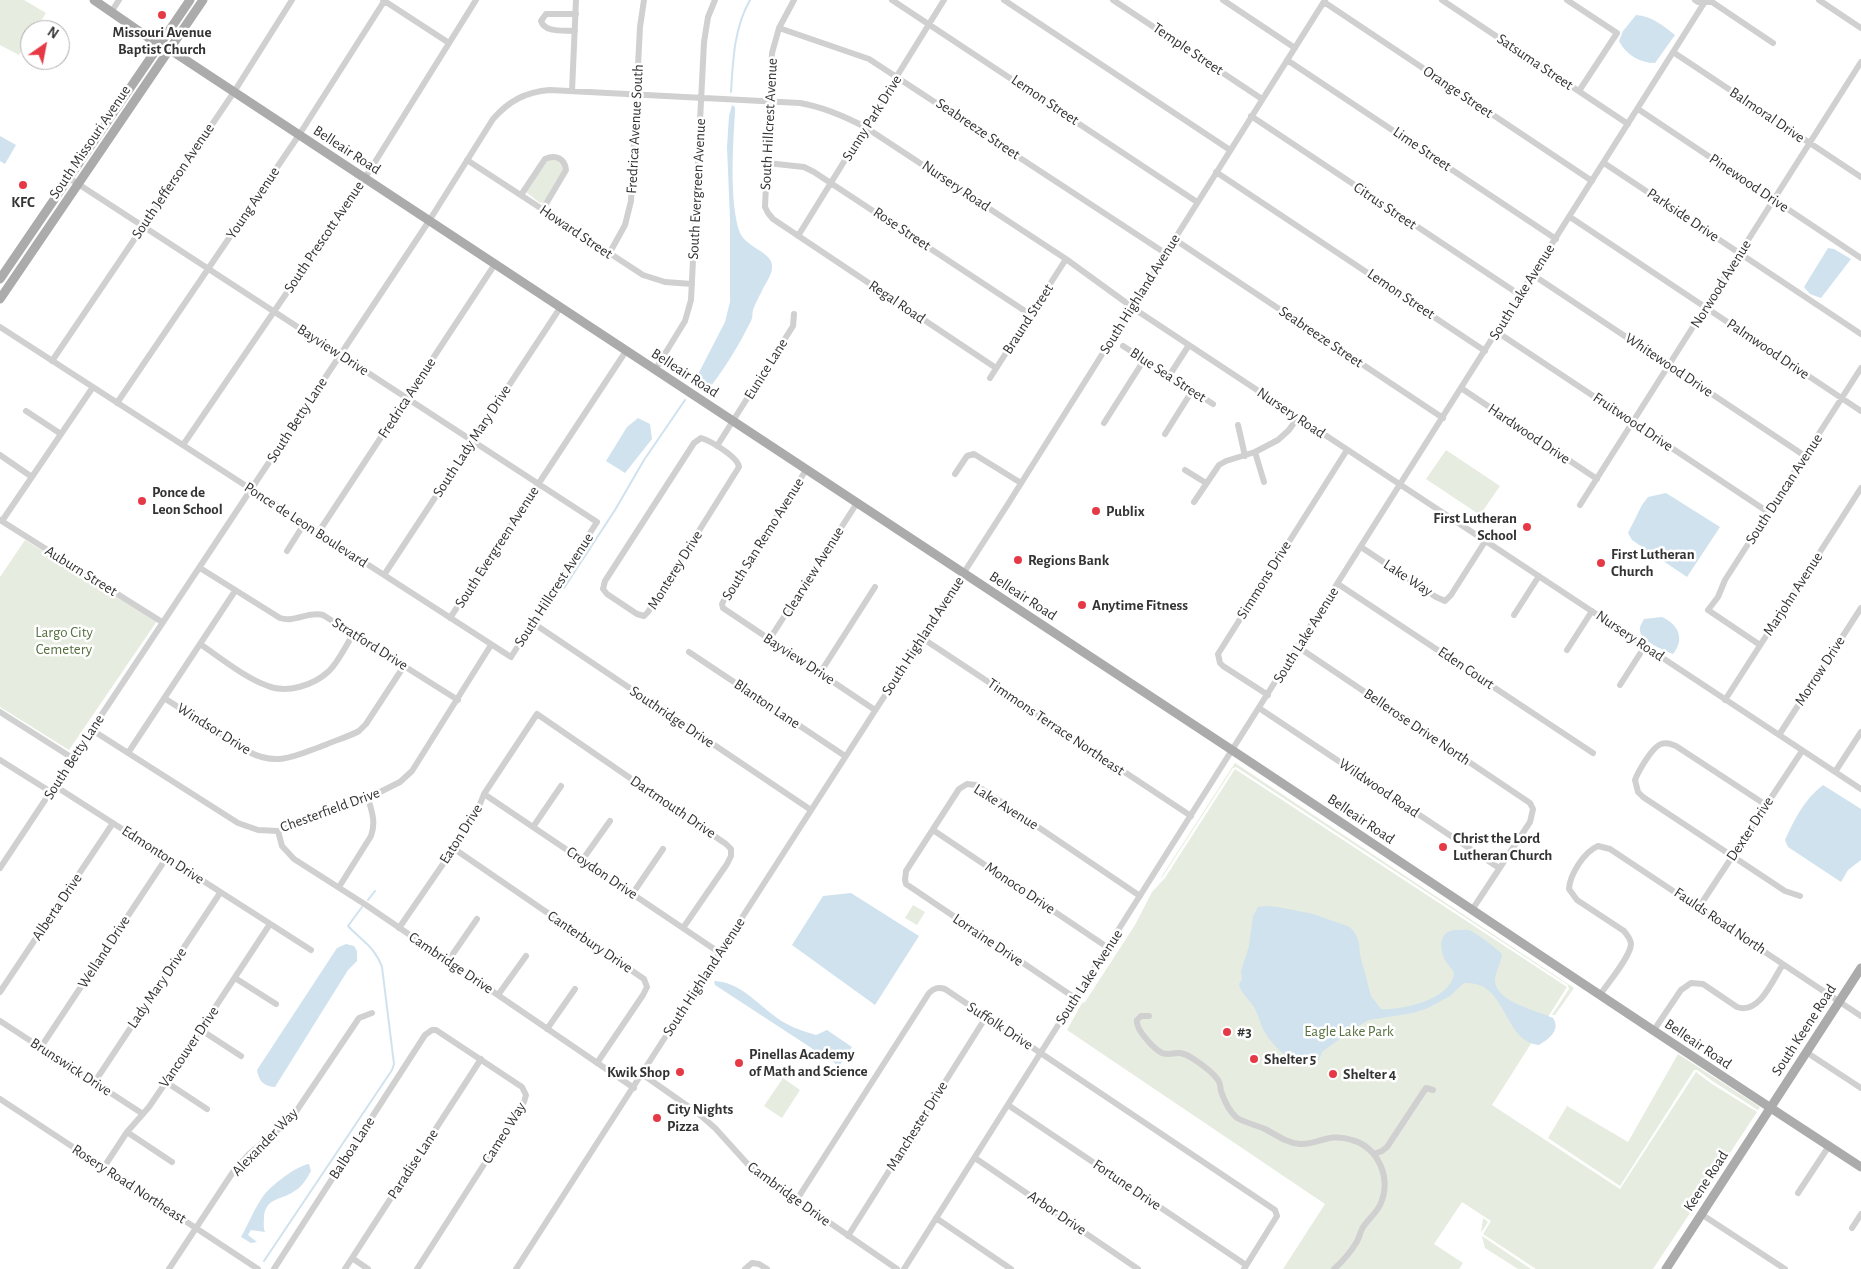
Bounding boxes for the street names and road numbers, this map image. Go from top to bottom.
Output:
street label: Temple Street [1149,19,1227,79]
street label: Satsuma Street [1493,30,1577,94]
street label: South Hillcrest Avenue [757,58,781,190]
street label: Orange Street [1419,62,1497,122]
street label: Fredrica Avenue South [623,64,647,194]
street label: Lemon Street [1008,71,1082,129]
street label: Sunny Park Drive [838,72,906,164]
street label: South Missouri Avenue [45,82,135,202]
street label: Balmoral Drive [1726,83,1808,147]
street label: Seabreeze Street [933,94,1023,164]
street label: South Evergreen Avenue [684,118,710,260]
street label: South Jefferson Avenue [128,120,218,242]
street label: Belleair Road [310,122,384,178]
street label: Lime Street [1389,123,1455,175]
street label: Pinewood Drive [1706,150,1792,216]
street label: Nursery Road [918,157,994,215]
street label: Young Avenue [222,164,284,242]
street label: South Prescott Avenue [280,178,368,296]
street label: Citrus Street [1350,178,1420,234]
street label: Parkside Drive [1643,184,1723,246]
street label: Howard Street [536,201,616,263]
street label: Rose Street [870,203,934,255]
street label: South Highland Avenue [1096,231,1184,357]
street label: Norwood Avenue [1687,236,1755,332]
street label: South Lake Avenue [1485,241,1559,343]
street label: Lemon Street [1364,265,1438,323]
street label: Regal Road [865,276,929,328]
street label: Braund Street [999,280,1057,358]
street label: Seabreeze Street [1276,302,1366,372]
street label: Palmwood Drive [1723,315,1813,383]
street label: Bayview Drive [294,320,372,380]
street label: Whitewood Drive [1622,329,1716,401]
street label: Eunice Lane [740,335,792,403]
street label: Blue Sea Street [1127,344,1209,406]
street label: Belleair Road [648,345,722,401]
street label: Fredrica Avenue [374,354,440,442]
street label: South Betty Lane [263,374,331,466]
street label: South Lady Mary Drive [429,381,515,501]
street label: Nursery Road [1253,384,1329,442]
street label: Fruitwood Drive [1589,389,1677,455]
street label: Hardwood Drive [1484,400,1574,468]
street label: South Duncan Avenue [1742,430,1826,548]
street label: South San Remo Avenue [718,474,808,604]
street label: Ponce de Leon Boulevard [241,478,371,572]
street label: South Evergreen Avenue [451,483,543,611]
street label: Clearview Avenue [778,523,848,621]
street label: Monterey Drive [644,527,706,613]
street label: South Hillcrest Avenue [510,530,598,650]
street label: Simmons Drive [1233,538,1295,622]
street label: Auburn Street [42,542,120,600]
street label: Marjohn Avenue [1759,549,1827,639]
street label: Lake Way [1380,556,1436,600]
street label: Belleair Road [986,568,1060,624]
street label: South Highland Avenue [878,573,968,699]
street label: South Lake Avenue [1269,584,1343,686]
street label: Nursery Road [1592,607,1668,665]
street label: Stratford Drive [329,614,411,674]
street label: Bayview Drive [760,629,838,689]
street label: Morrow Drive [1791,633,1849,709]
street label: Eden Court [1435,643,1497,693]
street label: Timmons Terrace Northeast [984,674,1128,780]
street label: Blanton Lane [730,675,804,733]
street label: Southridge Drive [626,682,718,752]
street label: Bellerose Drive North [1360,685,1474,769]
street label: Windsor Drive [174,699,254,759]
street label: South Betty Lane [40,711,108,803]
street label: Wildwood Road [1335,754,1423,822]
street label: Dartmouth Drive [627,772,719,842]
street label: Lake Avenue [970,780,1042,834]
street label: Chesterfield Drive [278,784,382,836]
street label: Belleair Road [1324,790,1398,848]
street label: Dexter Drive [1723,793,1777,865]
street label: Eaton Drive [436,801,486,867]
street label: Edmonton Drive [118,822,208,888]
street label: Croydon Drive [563,843,641,903]
street label: Monoco Drive [982,858,1058,918]
street label: Alberta Drive [28,870,86,944]
street label: Faulds Road North [1671,884,1769,958]
street label: Canterbury Drive [544,907,636,977]
street label: Lorraine Drive [949,910,1027,970]
street label: Welland Drive [74,912,134,992]
street label: South Highland Avenue [659,914,749,1040]
street label: South Lake Avenue [1052,926,1126,1028]
street label: Cambridge Drive [405,928,497,998]
street label: Lady Mary Drive [123,944,191,1032]
street label: South Keene Road [1768,981,1840,1079]
street label: Suffolk Drive [964,998,1036,1054]
street label: Vancouver Drive [155,1003,223,1091]
street label: Belleair Road [1661,1015,1735,1073]
street label: Brunswick Drive [27,1034,115,1100]
street label: Manchester Drive [882,1078,952,1174]
street label: Cameo Way [478,1099,530,1167]
street label: Alexander Way [228,1104,302,1180]
street label: Balboa Lane [325,1113,379,1183]
street label: Paradise Lane [384,1126,442,1202]
street label: Rosery Road Northeast [68,1140,190,1228]
street label: Keene Road [1680,1147,1732,1215]
street label: Fortune Drive [1089,1156,1165,1214]
street label: Cambridge Drive [744,1158,834,1230]
street label: Arbor Drive [1024,1187,1090,1239]

